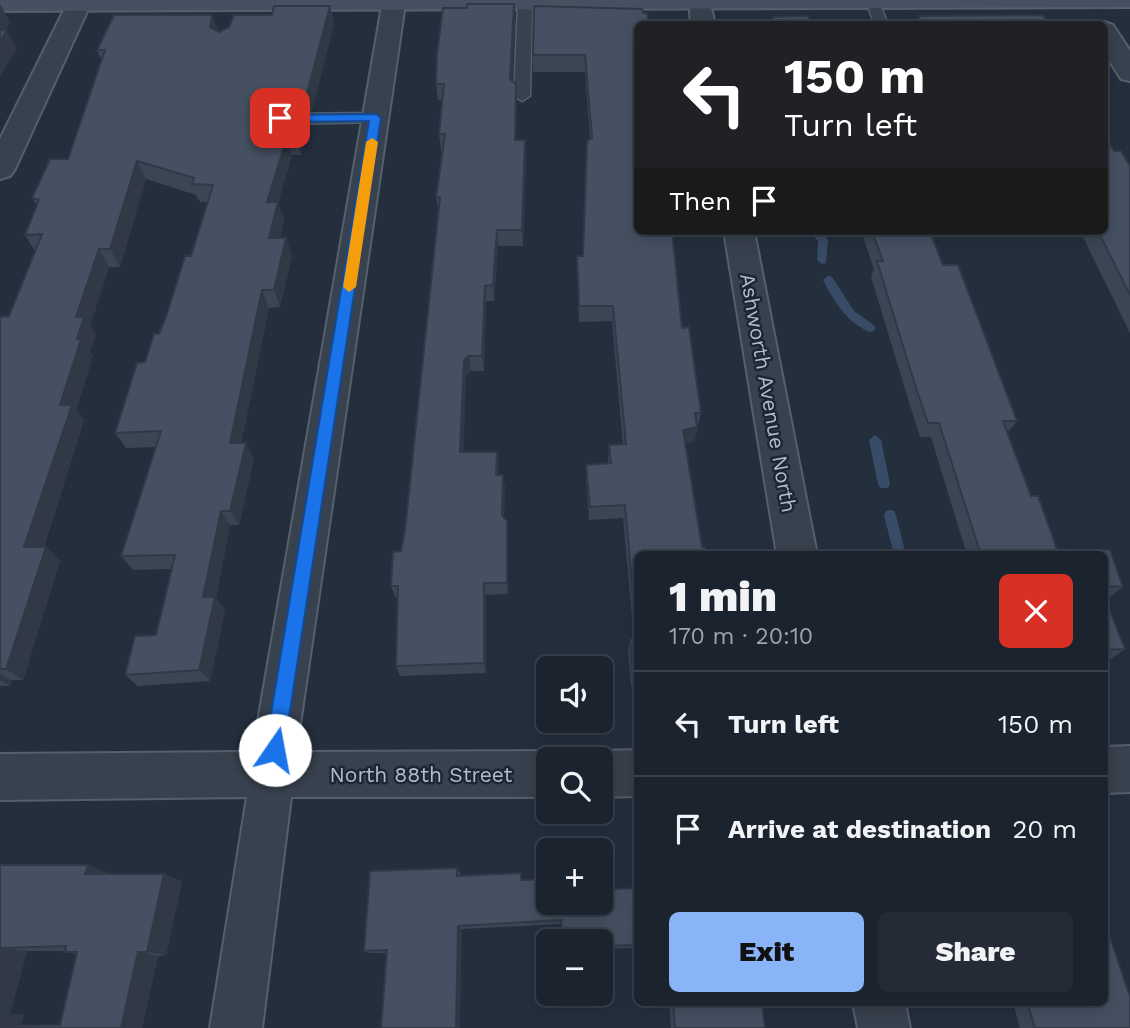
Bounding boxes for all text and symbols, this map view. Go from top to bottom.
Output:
text: 150 m [784,47,925,105]
icon: left [669,49,760,140]
pin [250,88,310,148]
icon: arrive [261,99,299,137]
text: Turn left [784,106,917,144]
icon: arrive [745,182,783,220]
text: Then [669,186,731,216]
street label: Ashworth Avenue North [735,271,802,515]
text: 1 min [669,572,777,621]
button: close [999,574,1073,648]
text: 170 m · 20:10 [669,623,813,650]
map controls [536,656,613,1006]
button: sound [536,656,613,733]
icon: left [669,705,707,743]
text: Turn left [728,709,839,739]
text: 150 m [998,709,1073,739]
position arrow [238,713,312,787]
button: search [536,747,613,824]
street label: North 88th Street [330,762,513,787]
icon: arrive [669,810,707,848]
text: Arrive at destination [728,814,991,844]
text: 20 m [1012,814,1077,844]
button: + [536,838,613,915]
button: Exit [669,912,864,992]
button: Share [878,912,1073,992]
button: − [536,929,613,1006]

